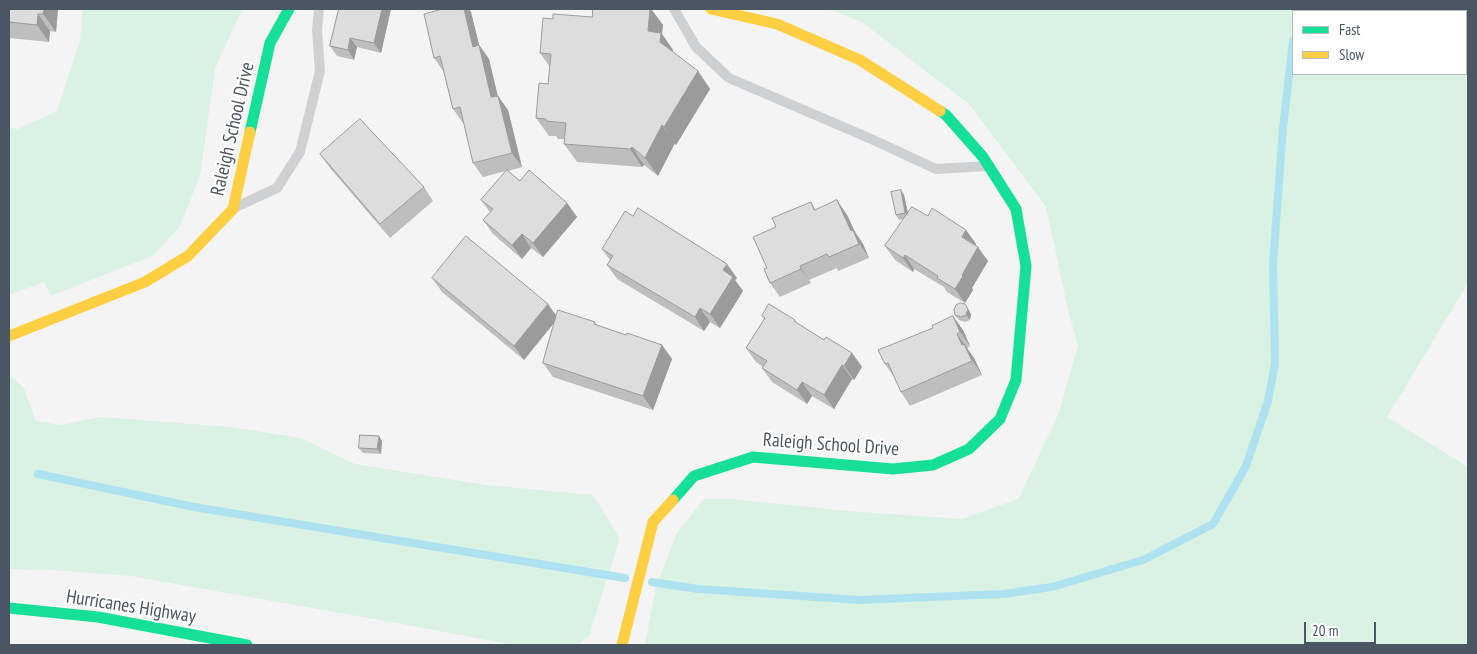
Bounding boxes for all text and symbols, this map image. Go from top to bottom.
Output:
legend [1292,10,1467,75]
text: Fast [1339,20,1360,39]
text: Slow [1339,45,1364,64]
street label: Raleigh School Drive [207,60,259,198]
street label: Raleigh School Drive [762,429,900,461]
street label: Hurricanes Highway [65,586,197,628]
scale bar [1307,612,1380,644]
text: 20 m [1312,621,1338,640]

